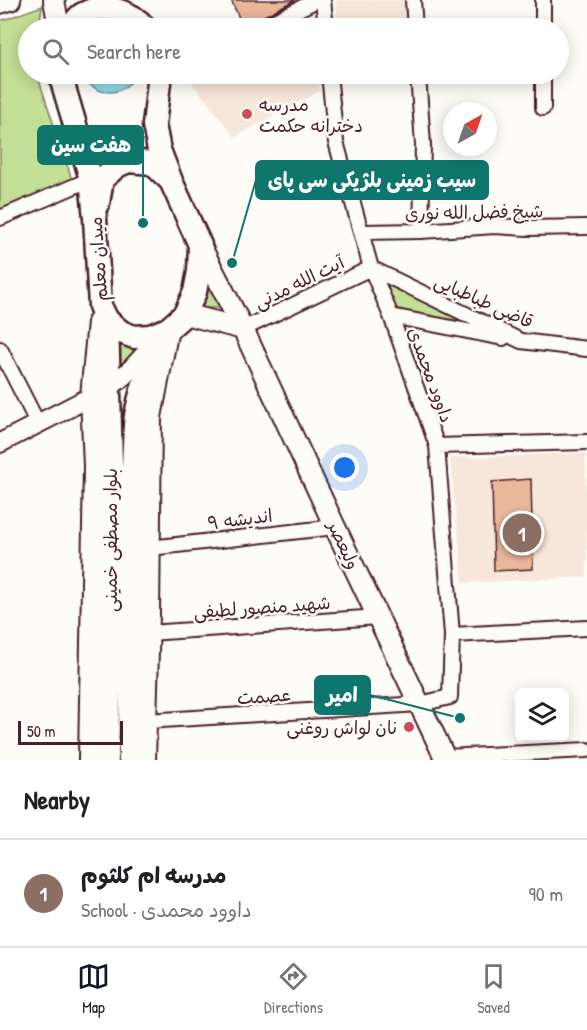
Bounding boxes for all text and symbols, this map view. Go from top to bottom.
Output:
search box [18,18,569,84]
icon: search [39,35,72,68]
text: Search here [87,36,181,66]
place label: مدرسه دخترانه حکمت [259,92,363,138]
north arrow [443,102,497,156]
marker: مدرسه دخترانه حکمت [240,107,254,121]
callout: هفت سین [38,126,143,164]
text: هفت سین [51,131,131,158]
callout: سیب زمینی بلژیکی سی پای [256,161,488,199]
text: سیب زمینی بلژیکی سی پای [268,166,476,193]
street label: شیخ فضل الله نوری [405,198,543,226]
street label: میدان معلم [83,216,115,302]
street label: آیت الله مدنی [250,249,350,315]
street label: قاضی طباطبایی [431,268,537,334]
street label: داوود محمدی [402,324,460,426]
your location [330,453,359,482]
street label: بلوار مصطفی خمینی [98,468,123,612]
street label: اندیشه ۹ [206,503,274,535]
pin: 1 [502,510,542,556]
street label: ولیعصر [321,515,366,573]
street label: شهید منصور لطیفی [193,590,331,624]
callout: امیر [315,676,370,714]
text: امیر [324,681,358,708]
street label: عصمت [236,682,292,710]
map controls [515,688,569,742]
button: layers [515,688,569,742]
place label: نان لواش روغنی [287,715,397,740]
scale bar [18,718,123,746]
text: 50 m [27,720,56,742]
marker: نان لواش روغنی [402,720,416,734]
text: Nearby [24,782,90,817]
text: مدرسه ام کلثوم [81,860,227,890]
text: 1 [40,880,47,907]
text: 90 m [529,880,563,907]
text: School · داوود محمدی [81,896,252,923]
tab: Map [77,960,110,1018]
tab: Directions [264,960,323,1018]
tab: Saved [477,960,510,1018]

